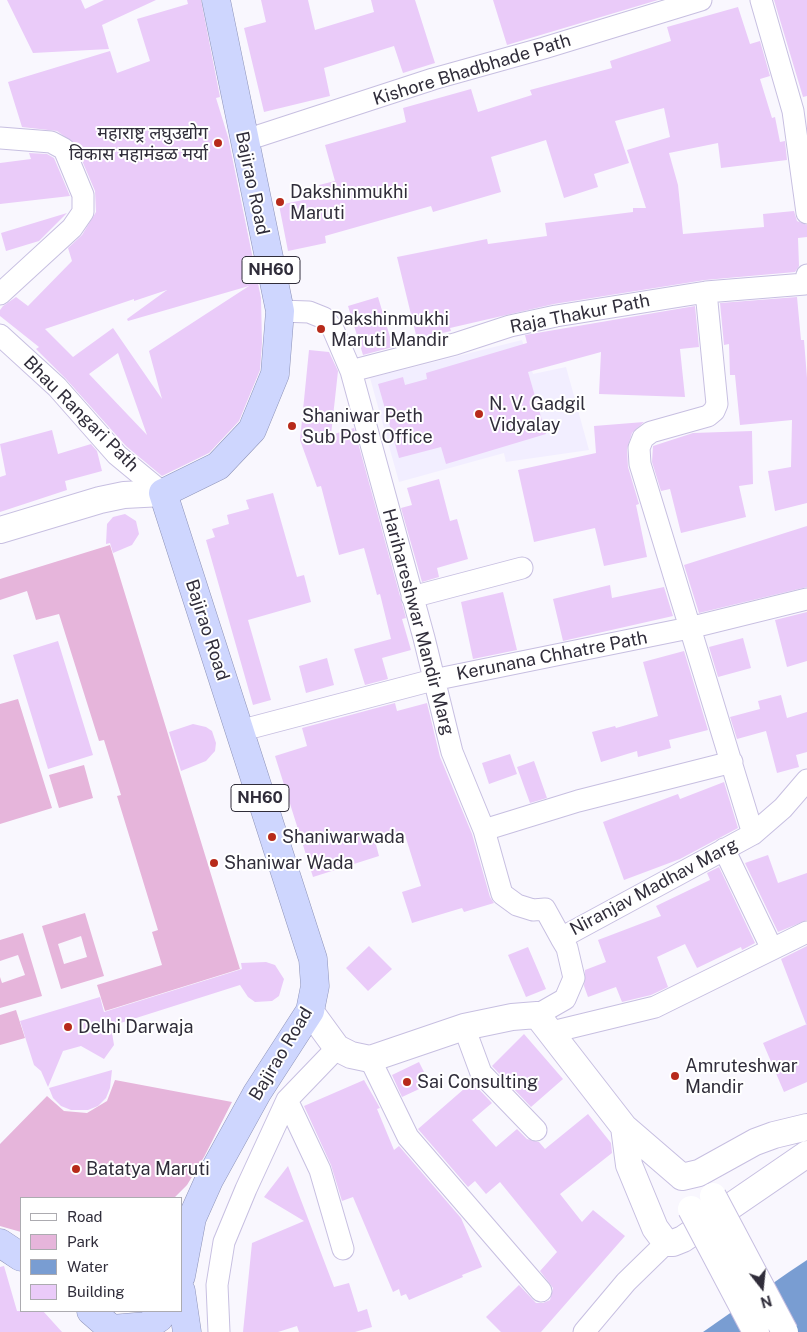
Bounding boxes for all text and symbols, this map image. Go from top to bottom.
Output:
street label: Kishore Bhadbhade Path [371,30,573,110]
place label: महाराष्ट्र लघुउद्योग विकास महामंडळ मर्या [69,122,208,164]
street label: Bajirao Road [230,129,274,237]
marker: महाराष्ट्र लघुउद्योग विकास महामंडळ मर्या [212,137,224,149]
place label: Dakshinmukhi Maruti [290,181,408,223]
marker: Dakshinmukhi Maruti [274,196,286,208]
road number: NH60 [242,256,300,284]
street label: Raja Thakur Path [508,290,652,338]
place label: Dakshinmukhi Maruti Mandir [331,308,449,350]
marker: Dakshinmukhi Maruti Mandir [315,323,327,335]
street label: Bhau Rangari Path [19,352,143,476]
place label: N. V. Gadgil Vidyalay [489,393,586,436]
place label: Shaniwar Peth Sub Post Office [302,405,433,448]
marker: N. V. Gadgil Vidyalay [473,408,485,420]
marker: Shaniwar Peth Sub Post Office [286,420,298,432]
street label: Harihareshwar Mandir Marg [377,506,459,738]
street label: Bajirao Road [180,577,234,683]
street label: Kerunana Chhatre Path [455,627,649,685]
road number: NH60 [231,784,289,811]
place label: Shaniwarwada [282,826,405,848]
marker: Shaniwarwada [266,831,278,843]
street label: Niranjav Madhav Marg [566,834,742,940]
place label: Shaniwar Wada [224,852,353,874]
marker: Shaniwar Wada [208,857,220,869]
street label: Bajirao Road [245,1003,317,1105]
place label: Delhi Darwaja [78,1016,193,1038]
marker: Delhi Darwaja [62,1021,74,1033]
place label: Amruteshwar Mandir [685,1055,798,1098]
marker: Amruteshwar Mandir [669,1070,681,1082]
place label: Sai Consulting [417,1071,538,1093]
marker: Sai Consulting [401,1076,413,1088]
place label: Batatya Maruti [86,1158,210,1180]
marker: Batatya Maruti [70,1163,82,1175]
legend [20,1197,182,1312]
text: Road [67,1208,103,1225]
text: Park [67,1233,99,1250]
text: Water [67,1258,109,1275]
north arrow [737,1262,787,1312]
text: Building [67,1283,125,1300]
text: N [759,1292,774,1311]

